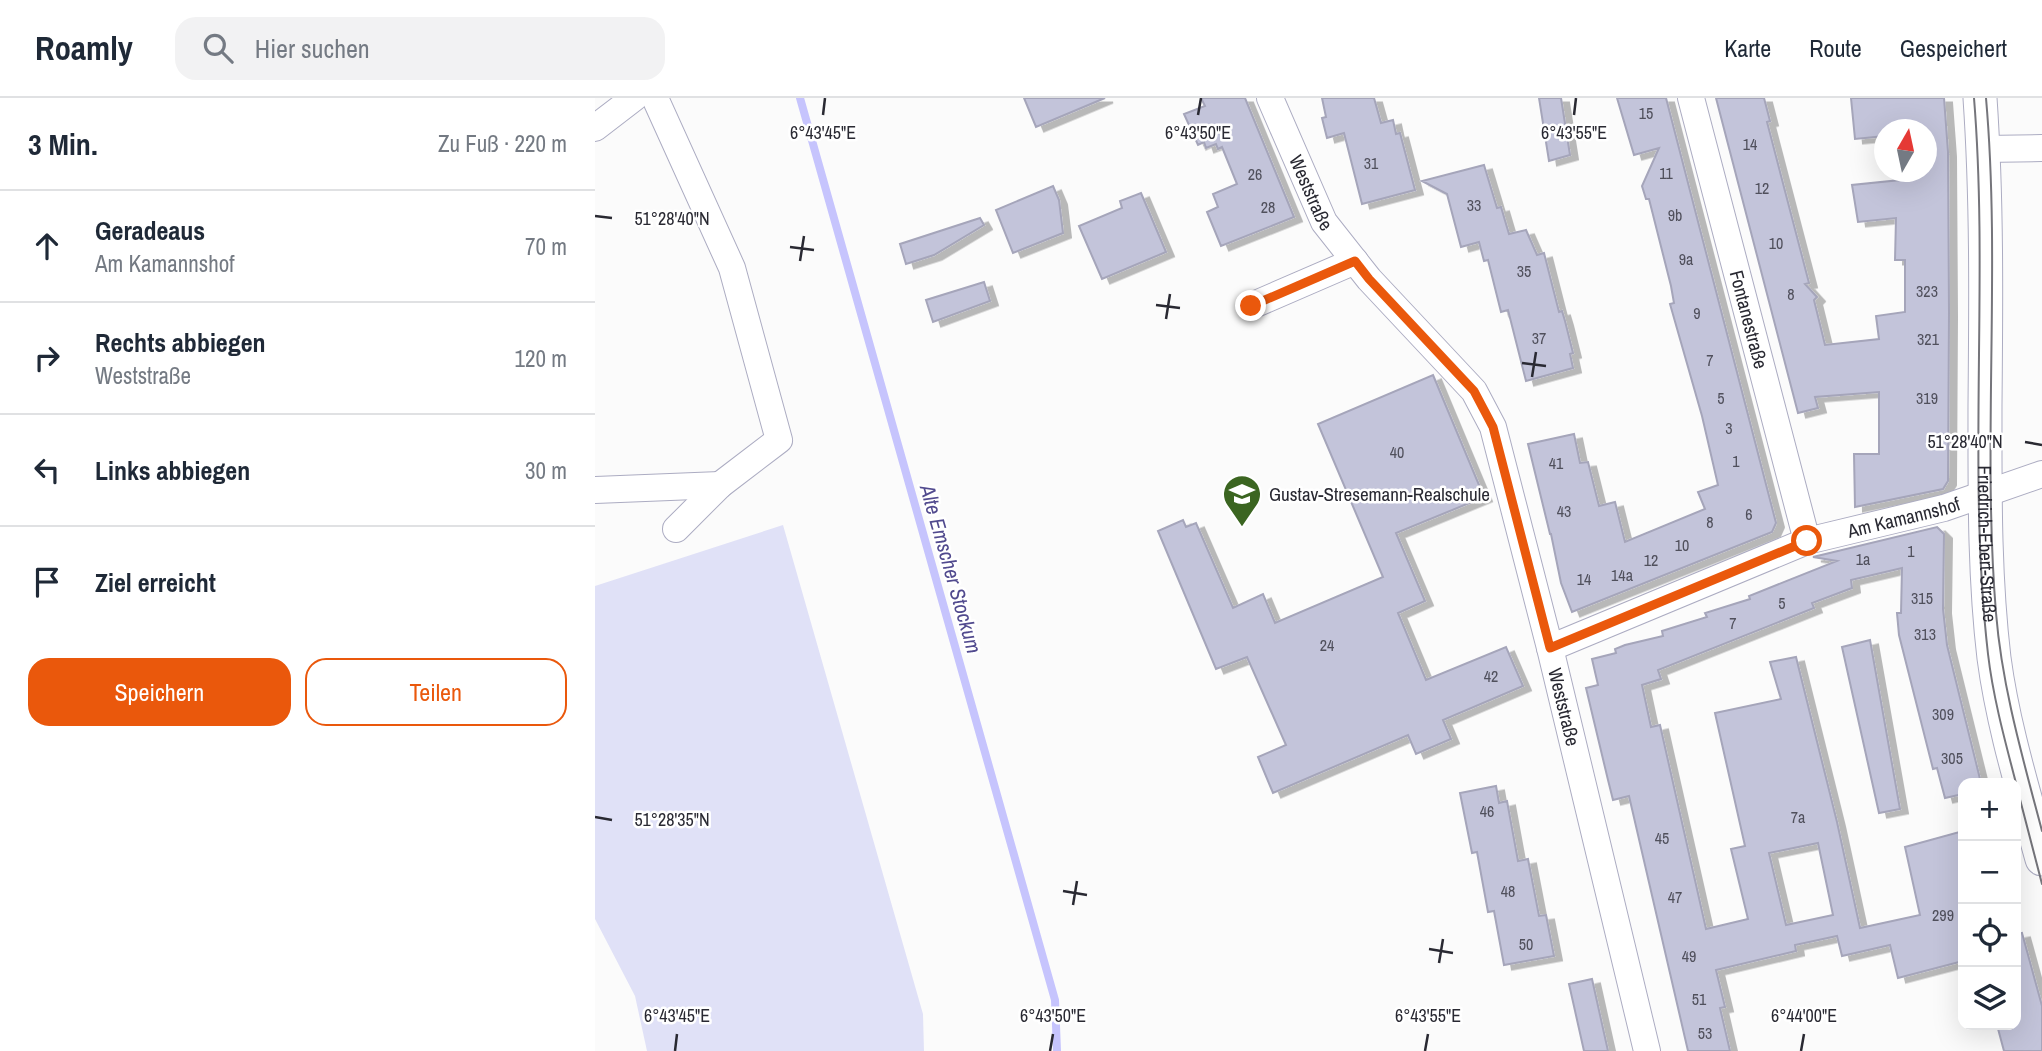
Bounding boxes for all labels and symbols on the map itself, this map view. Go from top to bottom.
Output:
house number: 15 [1639,102,1653,124]
north arrow [1874,119,1937,182]
text: 6°43'45"E [790,120,856,145]
text: 6°43'50"E [1165,120,1231,145]
text: 6°43'55"E [1541,120,1607,145]
house number: 14 [1743,133,1757,155]
street label: Weststraße [1283,151,1339,236]
house number: 31 [1364,152,1379,174]
house number: 11 [1659,162,1674,184]
house number: 26 [1248,163,1262,185]
house number: 12 [1755,177,1769,199]
house number: 33 [1467,194,1481,216]
house number: 28 [1261,196,1275,218]
house number: 9b [1668,204,1682,226]
text: 51°28'40"N [634,206,710,231]
house number: 10 [1769,232,1783,254]
house number: 9a [1679,248,1694,270]
house number: 35 [1517,260,1531,282]
street label: Fontanestraße [1724,268,1774,372]
house number: 323 [1916,280,1938,302]
house number: 8 [1787,283,1795,305]
route end [1235,290,1266,321]
house number: 9 [1693,302,1701,324]
house number: 37 [1532,327,1546,349]
house number: 321 [1917,328,1940,350]
house number: 7 [1706,349,1714,371]
house number: 5 [1717,387,1725,409]
house number: 319 [1916,387,1938,409]
house number: 3 [1725,417,1733,439]
text: 51°28'40"N [1927,429,2003,454]
house number: 40 [1390,441,1404,463]
house number: 1 [1732,450,1740,472]
house number: 41 [1549,452,1564,474]
street label: Friedrich-Ebert-Straße [1972,465,2003,623]
school or university icon: Gustav-Stresemann-Realschule [1221,473,1263,528]
water label: Alte Emscher Stockum [913,480,989,657]
place label: Gustav-Stresemann-Realschule [1269,481,1490,507]
street label: Am Kamannshof [1844,490,1964,544]
house number: 43 [1557,500,1571,522]
house number: 6 [1745,503,1753,525]
house number: 8 [1706,511,1714,533]
route start [1791,525,1822,556]
house number: 10 [1675,534,1689,556]
house number: 1 [1907,540,1915,562]
house number: 1a [1856,548,1871,570]
house number: 12 [1644,549,1658,571]
house number: 14a [1611,564,1634,586]
house number: 14 [1577,568,1591,590]
house number: 315 [1911,587,1933,609]
house number: 5 [1778,592,1786,614]
house number: 7 [1729,612,1737,634]
house number: 313 [1914,623,1936,645]
house number: 24 [1320,634,1334,656]
house number: 42 [1484,665,1498,687]
street label: Weststraße [1542,665,1586,749]
house number: 309 [1932,703,1954,725]
house number: 305 [1941,747,1963,769]
house number: 46 [1480,800,1494,822]
house number: 7a [1791,806,1806,828]
text: 51°28'35"N [634,807,710,832]
house number: 45 [1655,827,1669,849]
house number: 48 [1501,880,1515,902]
house number: 47 [1668,886,1682,908]
house number: 299 [1932,904,1954,926]
house number: 50 [1519,933,1533,955]
house number: 49 [1682,945,1696,967]
house number: 51 [1692,988,1707,1010]
text: 6°43'45"E [644,1003,710,1028]
text: 6°43'50"E [1020,1003,1086,1028]
text: 6°43'55"E [1395,1003,1461,1028]
text: 6°44'00"E [1771,1003,1837,1028]
house number: 53 [1698,1022,1712,1044]

